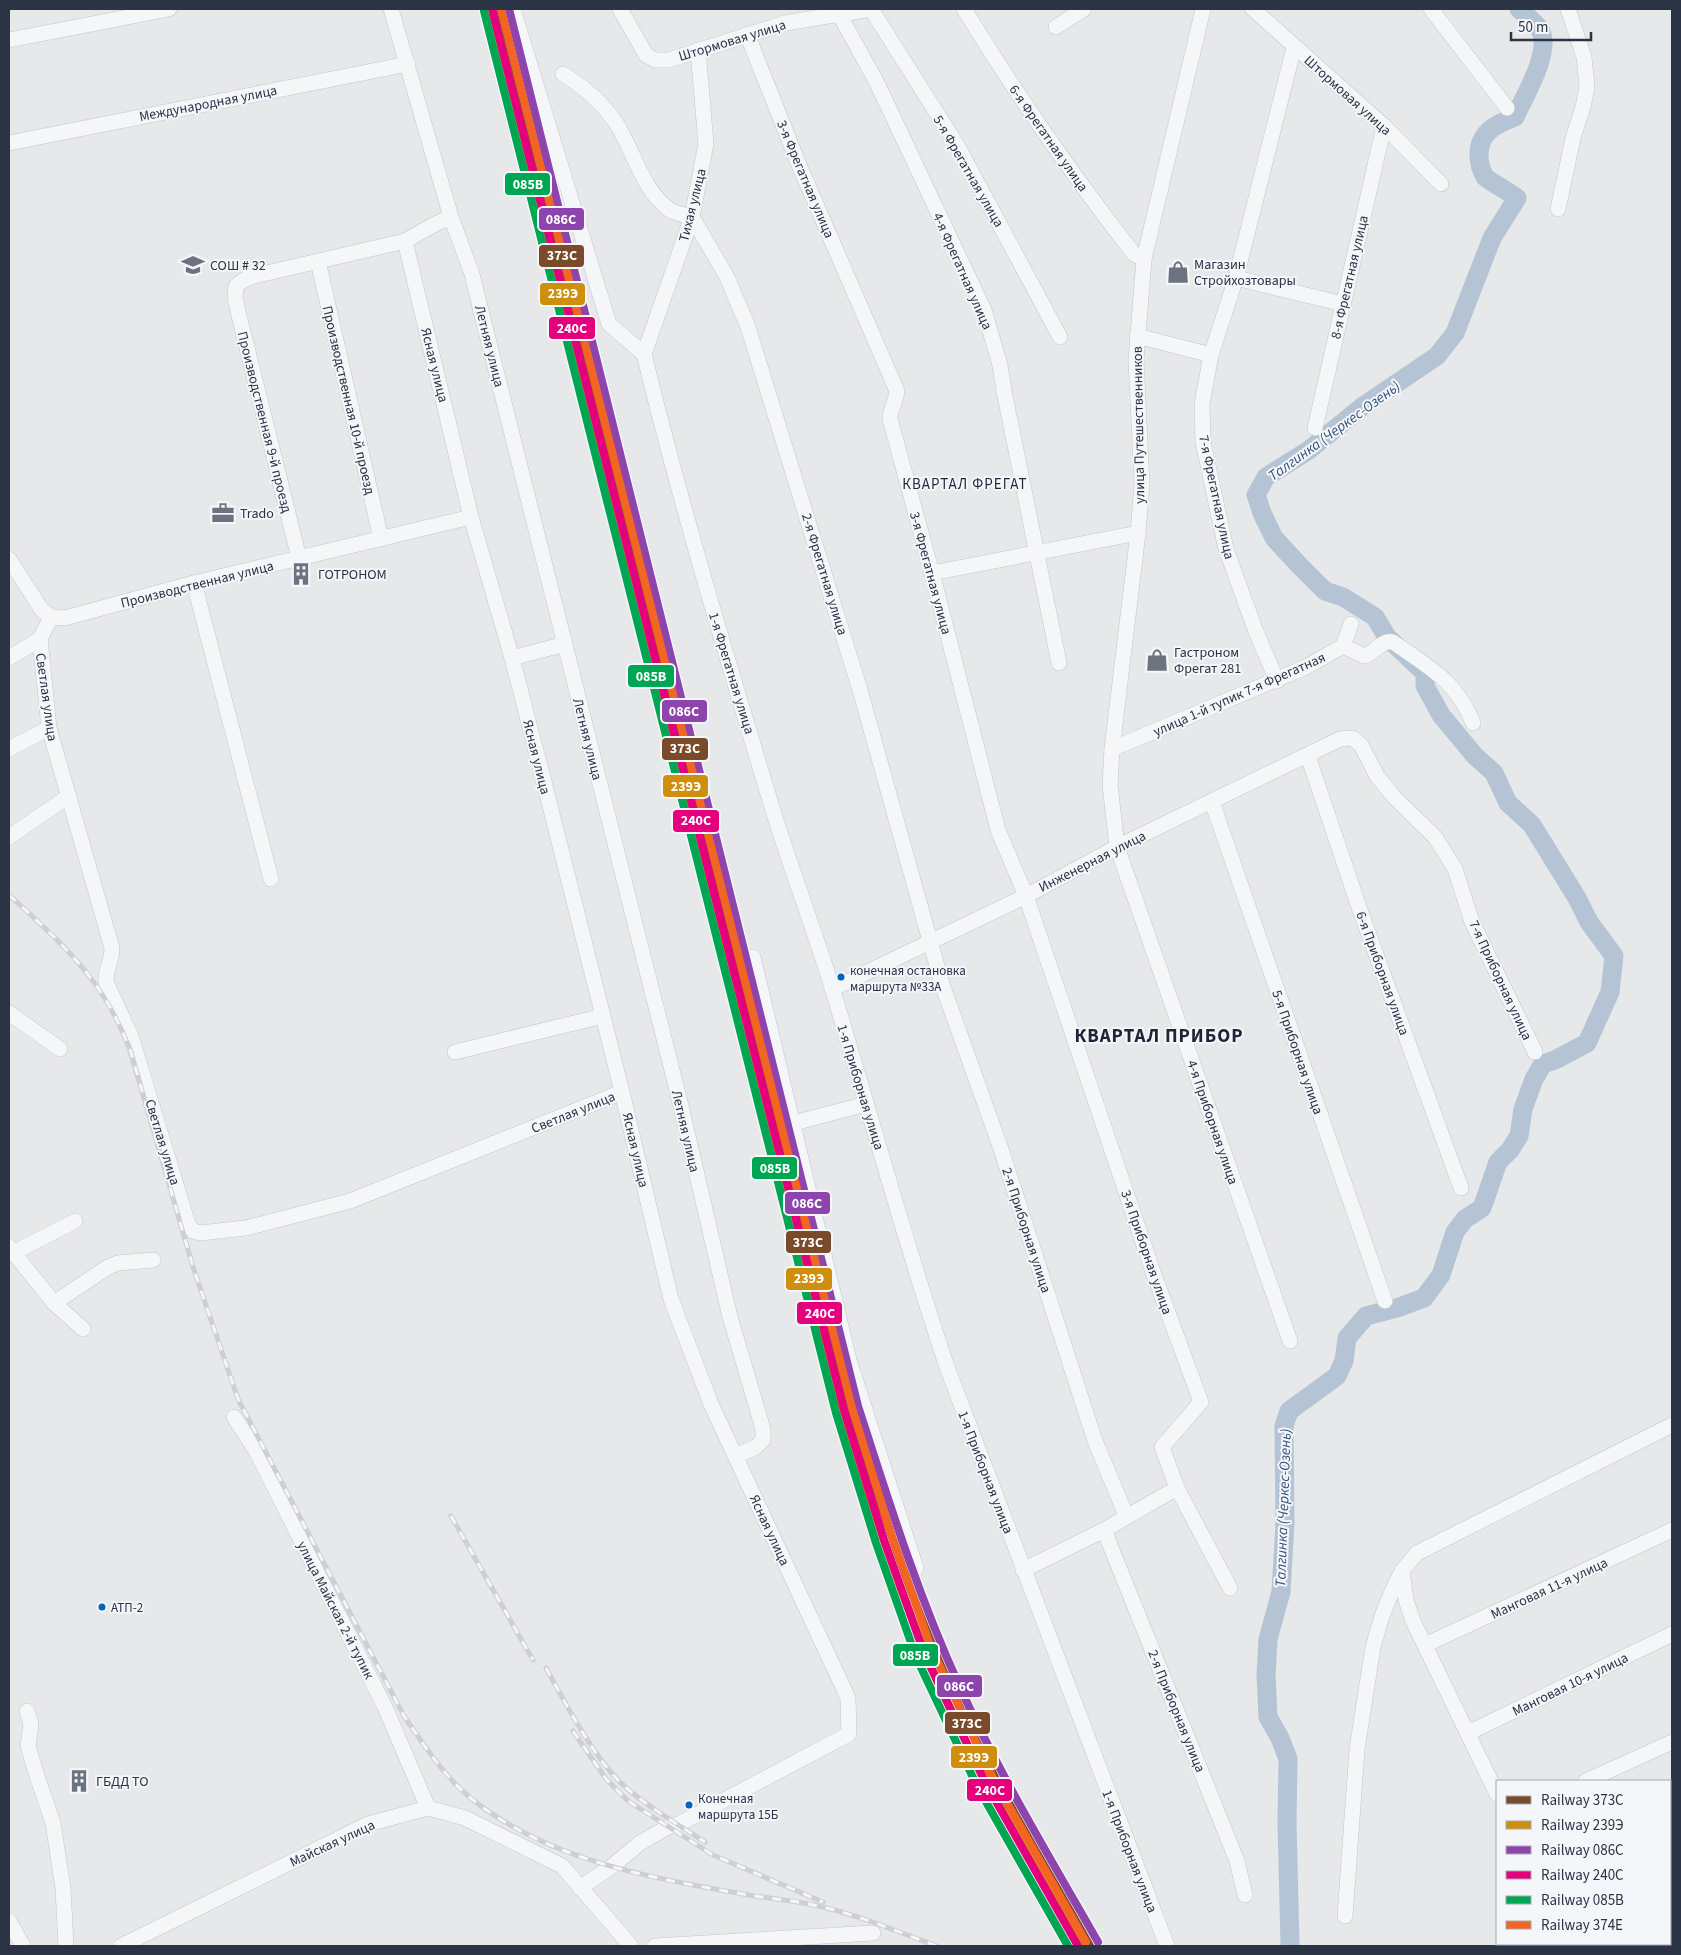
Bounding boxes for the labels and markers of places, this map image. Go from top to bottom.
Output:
school or university icon: СОШ # 32 [180,252,206,278]
place label: Магазин Стройхозтовары [1194,255,1296,291]
place label: СОШ # 32 [210,256,266,276]
shop icon: Магазин Стройхозтовары [1165,259,1191,285]
office icon: Trado [210,500,236,526]
place label: Trado [240,504,274,524]
building icon: ГОТРОНОМ [288,561,314,587]
place label: ГОТРОНОМ [318,565,387,585]
place label: Гастроном Фрегат 281 [1174,643,1241,679]
shop icon: Гастроном Фрегат 281 [1144,647,1170,673]
place label: конечная остановка маршрута №33А [850,962,966,996]
marker: конечная остановка маршрута №33А [836,972,846,982]
place label: АТП-2 [111,1599,143,1617]
marker: АТП-2 [97,1602,107,1612]
building icon: ГБДД ТО [66,1768,92,1794]
place label: ГБДД ТО [96,1772,149,1792]
place label: Конечная маршрута 15Б [698,1790,778,1824]
marker: Конечная маршрута 15Б [684,1800,694,1810]

